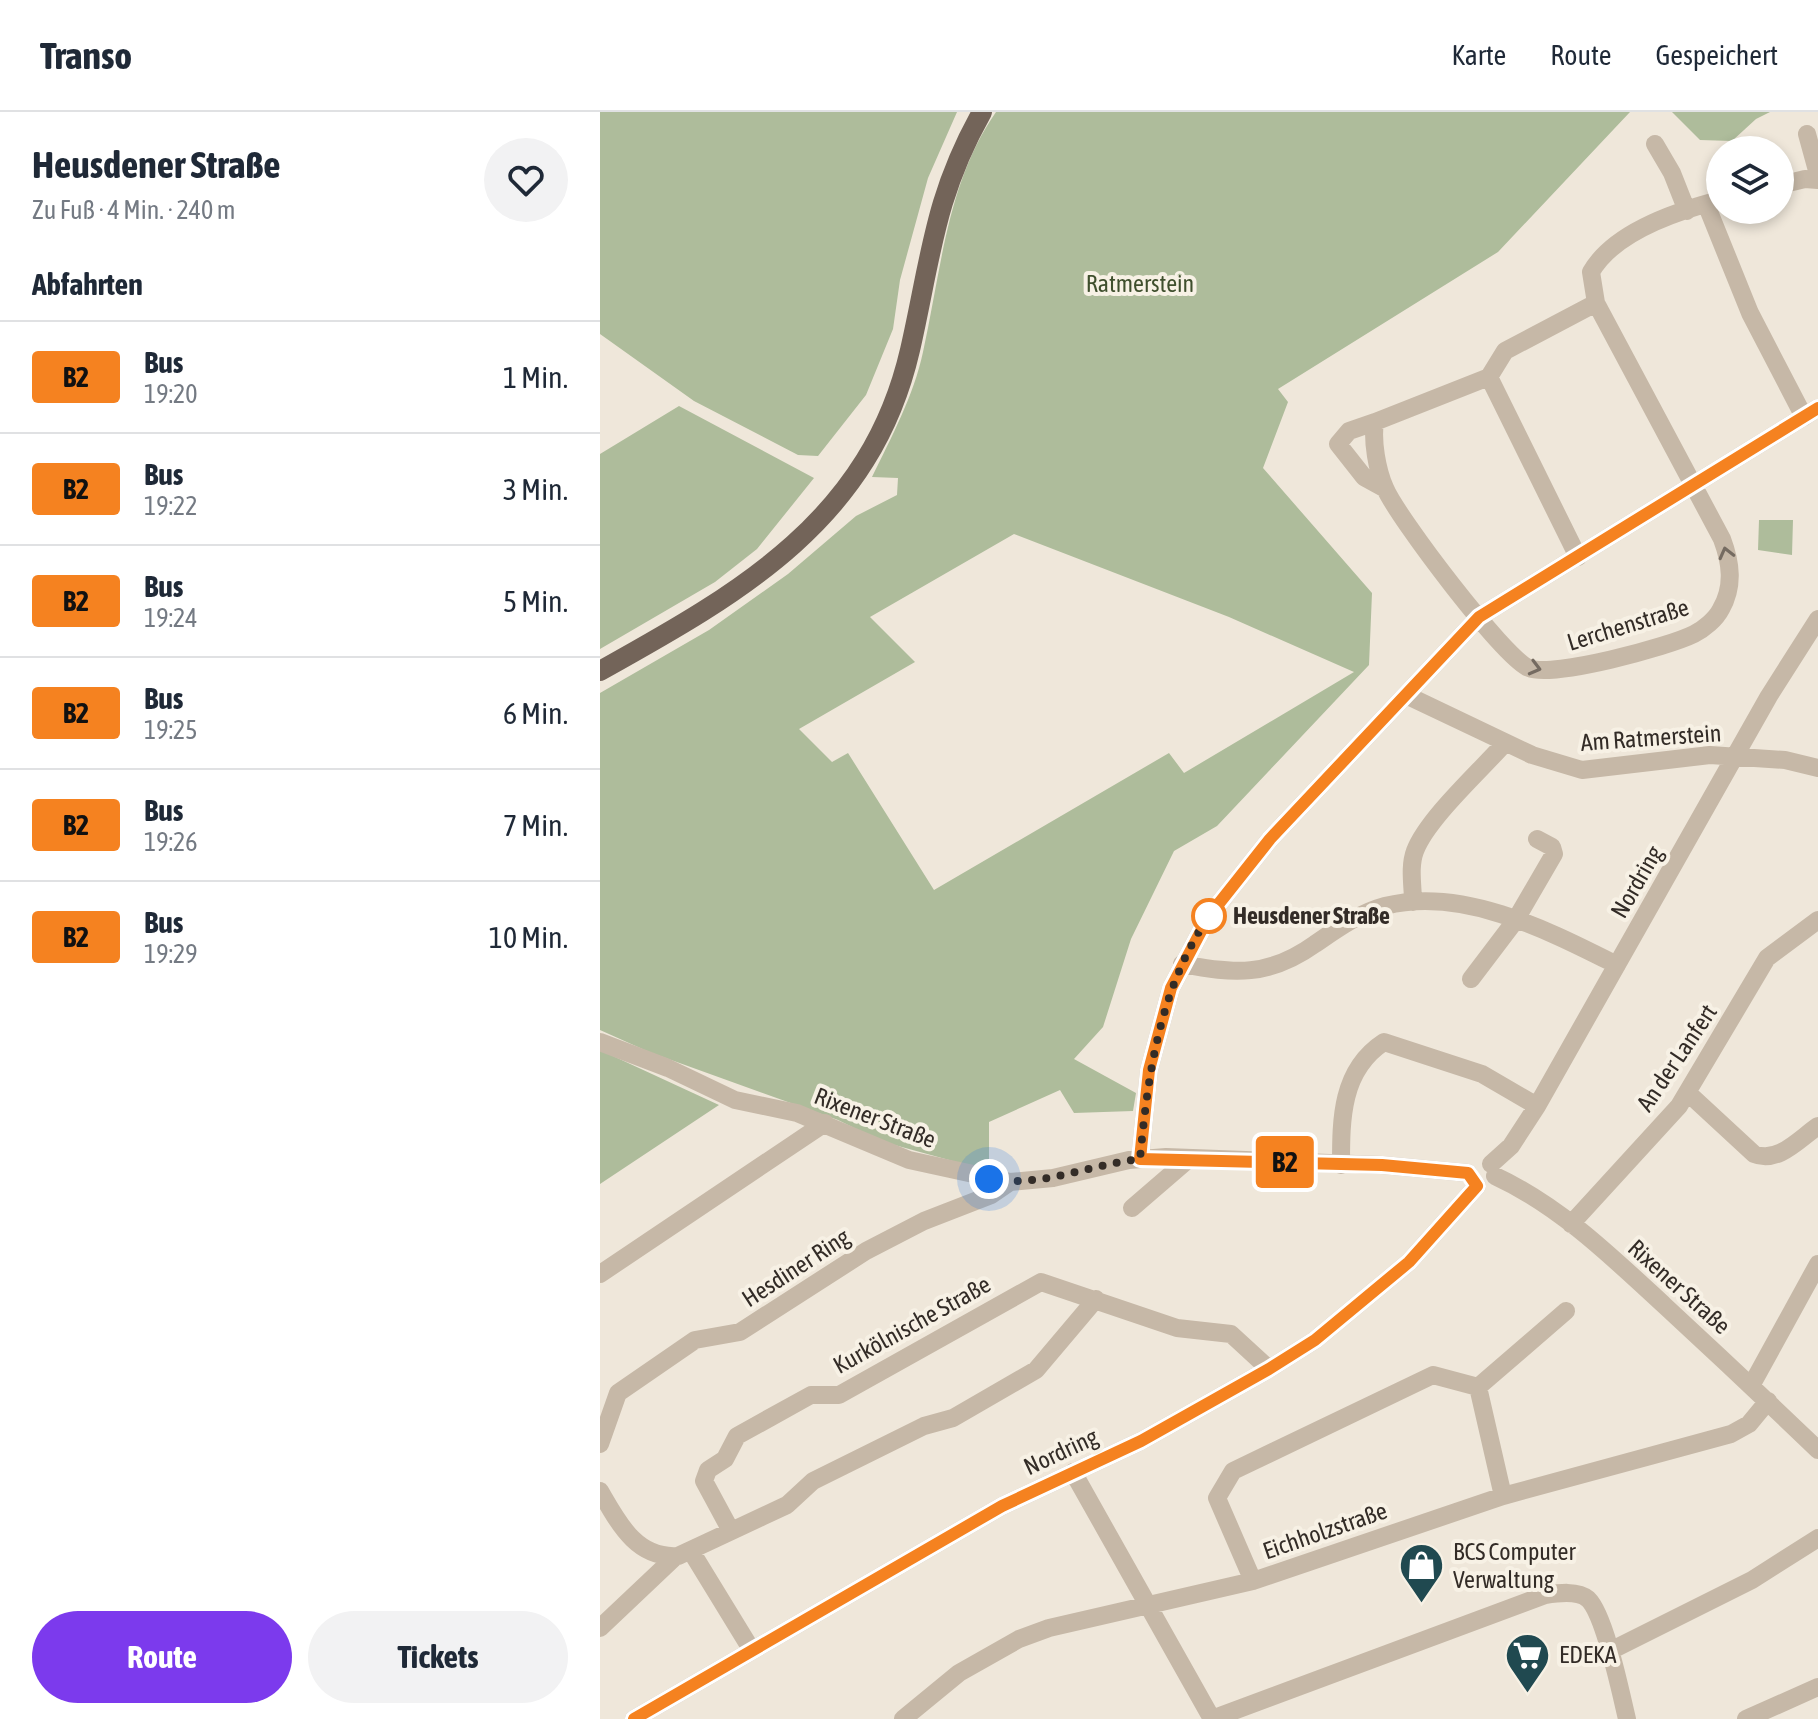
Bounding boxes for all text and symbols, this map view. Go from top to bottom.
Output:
text: Transo [40,34,132,77]
text: Karte [1452,39,1506,71]
text: Route [1550,39,1611,71]
text: Gespeichert [1655,39,1778,71]
map controls [1706,136,1794,224]
button: layers [1706,136,1794,224]
button: heart [484,138,568,222]
text: Heusdener Straße [32,143,281,186]
text: Zu Fuß · 4 Min. · 240 m [32,195,236,225]
text: Abfahrten [32,267,143,301]
park label: Ratmerstein [1086,270,1194,297]
text: Bus [144,345,183,379]
text: 1 Min. [503,360,568,394]
text: B2 [63,361,89,393]
text: 19:20 [144,379,198,409]
text: Bus [144,457,183,491]
text: 3 Min. [503,472,568,506]
text: B2 [63,473,89,505]
text: 19:22 [144,491,198,521]
one-way arrow [1719,546,1736,560]
text: Bus [144,569,183,603]
text: 5 Min. [503,584,568,618]
text: B2 [63,585,89,617]
street label: Lerchenstraße [1564,593,1692,656]
text: 19:24 [144,603,198,633]
one-way arrow [1528,659,1542,676]
text: Bus [144,681,183,715]
text: 6 Min. [503,696,568,730]
text: B2 [63,697,89,729]
text: 19:25 [144,715,198,745]
street label: Am Ratmerstein [1580,719,1722,756]
text: Bus [144,793,183,827]
text: 7 Min. [503,808,568,842]
text: B2 [63,809,89,841]
text: 19:26 [144,827,198,857]
street label: Nordring [1605,840,1668,922]
marker: Heusdener Straße [1192,899,1226,933]
place label: Heusdener Straße [1233,902,1390,929]
text: Bus [144,905,183,939]
text: 10 Min. [489,920,568,954]
text: B2 [63,921,89,953]
text: 19:29 [144,939,198,969]
street label: An der Lanfert [1631,999,1722,1116]
street label: Rixener Straße [811,1082,940,1153]
line badge: B2 [1249,1136,1321,1188]
text: B2 [1272,1146,1298,1178]
your location [969,1159,1009,1199]
street label: Hesdiner Ring [737,1223,855,1312]
street label: Rixener Straße [1623,1234,1736,1339]
street label: Kurkölnische Straße [829,1270,995,1379]
street label: Nordring [1020,1422,1103,1480]
street label: Eichholzstraße [1259,1497,1390,1564]
place label: BCS Computer Verwaltung [1453,1538,1576,1593]
shop icon: BCS Computer Verwaltung [1398,1542,1446,1605]
button: Route [32,1611,292,1703]
button: Tickets [308,1611,568,1703]
supermarket icon: EDEKA [1504,1631,1552,1694]
place label: EDEKA [1559,1641,1617,1668]

